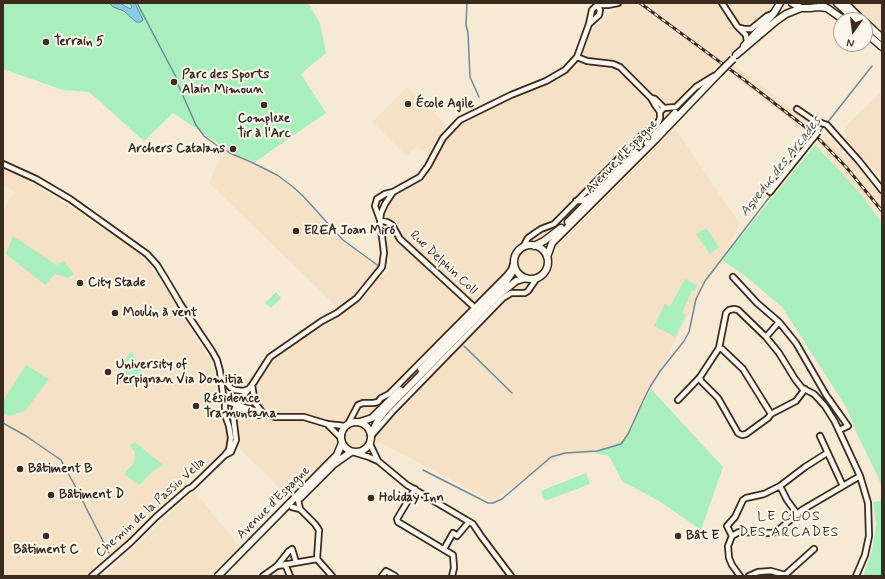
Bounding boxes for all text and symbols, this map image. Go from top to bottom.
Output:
north arrow [833,12,873,52]
place label: Terrain 5 [54,34,104,50]
text: N [845,35,856,50]
marker: Terrain 5 [41,37,51,47]
place label: Parc des Sports Alain Mimoun [182,67,269,98]
marker: Parc des Sports Alain Mimoun [169,77,179,87]
place label: École Agile [416,96,474,112]
marker: École Agile [403,99,413,109]
marker: Complexe Tir à l'Arc [259,100,269,110]
place label: Complexe Tir à l'Arc [237,111,291,142]
water label: Aqueduc des Arcades [737,114,825,220]
street label: Avenue d'Espagne [583,117,661,197]
place label: Archers Catalans [128,141,225,157]
marker: Archers Catalans [228,144,238,154]
place label: EREA Joan Miró [304,223,395,239]
marker: EREA Joan Miró [291,226,301,236]
street label: Rue Delphin Coll [406,228,480,298]
place label: City Stade [88,275,146,291]
marker: City Stade [75,278,85,288]
place label: Moulin à vent [123,305,197,321]
marker: Moulin à vent [110,308,120,318]
place label: University of Perpignan Via Domitia [116,357,243,388]
marker: University of Perpignan Via Domitia [103,367,113,377]
place label: Résidence Tramuntana [204,391,277,422]
marker: Résidence Tramuntana [191,401,201,411]
street label: Chemin de la Passio Vella [93,455,209,561]
place label: Bâtiment B [28,461,93,477]
street label: Avenue d'Espagne [234,463,314,543]
marker: Bâtiment B [15,464,25,474]
place label: Bâtiment D [59,487,124,503]
marker: Bâtiment D [46,490,56,500]
place label: Holiday Inn [379,490,444,506]
marker: Holiday Inn [366,493,376,503]
district label: LE CLOS DES ARCADES [739,509,839,542]
place label: Bât E [686,528,719,544]
marker: Bâtiment C [41,531,51,541]
marker: Bât E [673,531,683,541]
place label: Bâtiment C [13,542,79,558]

